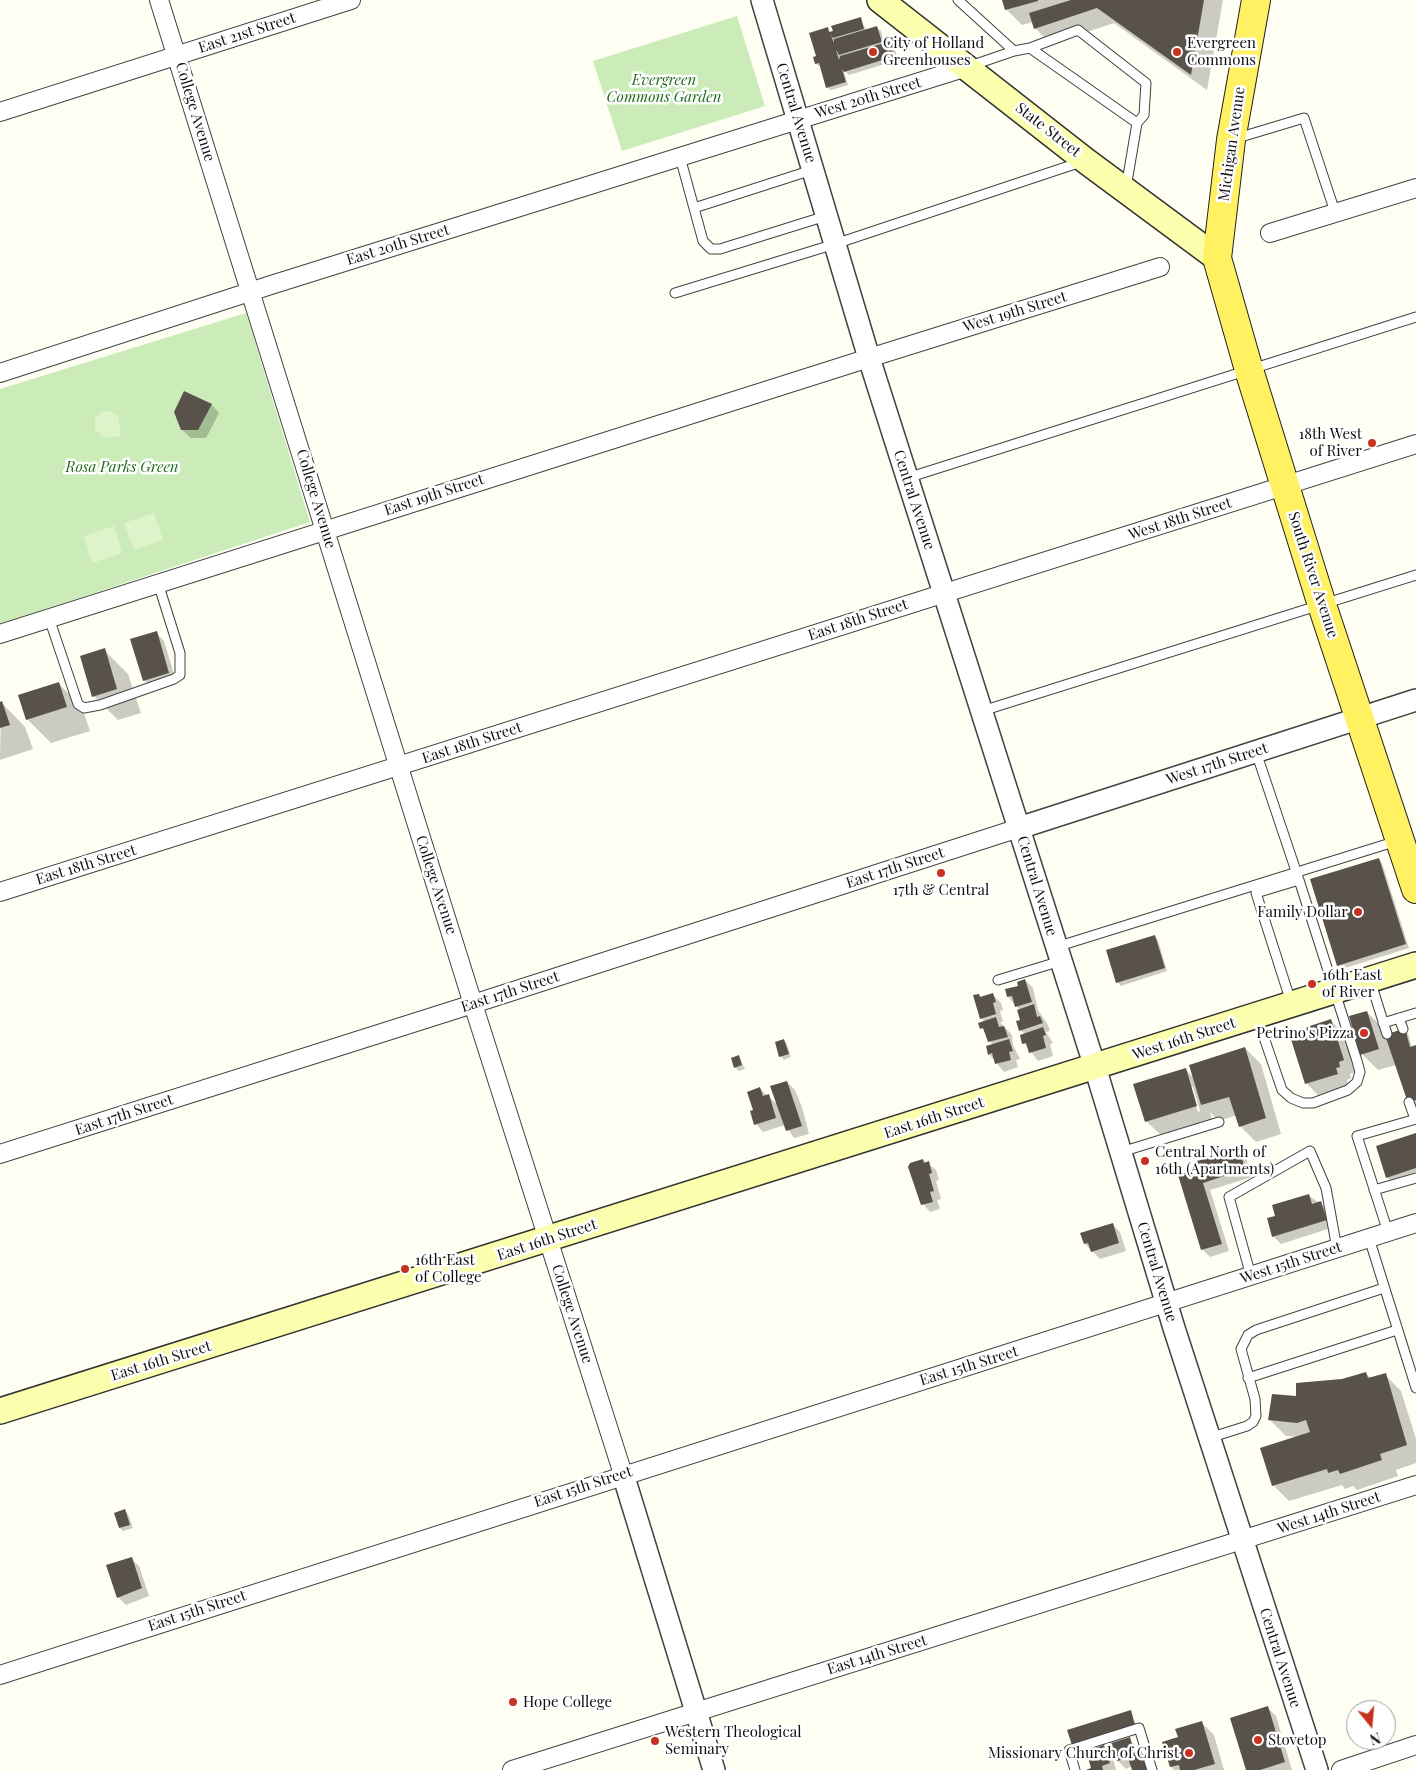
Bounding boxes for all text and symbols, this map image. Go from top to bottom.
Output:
street label: East 21st Street [196,9,298,57]
place label: City of Holland Greenhouses [883,34,984,69]
place label: Evergreen Commons [1187,34,1256,69]
marker: City of Holland Greenhouses [867,46,879,58]
marker: Evergreen Commons [1171,46,1183,58]
street label: College Avenue [171,60,219,164]
street label: Central Avenue [772,61,820,165]
park label: Evergreen Commons Garden [607,71,721,106]
street label: West 20th Street [813,73,923,123]
street label: Michigan Avenue [1215,86,1249,202]
street label: State Street [1012,99,1084,161]
street label: East 20th Street [344,221,452,269]
street label: West 19th Street [961,288,1069,336]
place label: 18th West of River [1299,425,1362,460]
marker: 18th West of River [1366,437,1378,449]
street label: College Avenue [292,447,340,551]
street label: Central Avenue [889,448,939,552]
park label: Rosa Parks Green [65,458,179,476]
street label: East 19th Street [382,470,486,520]
street label: West 18th Street [1126,494,1234,544]
street label: South River Avenue [1284,510,1342,640]
street label: East 18th Street [806,595,910,645]
street label: East 18th Street [420,718,524,768]
street label: West 17th Street [1164,739,1270,789]
street label: College Avenue [412,833,460,937]
street label: Central Avenue [1013,834,1061,938]
street label: East 18th Street [34,841,138,889]
street label: East 17th Street [844,844,946,892]
marker: 17th & Central [935,867,947,879]
place label: 17th & Central [893,881,989,899]
place label: Family Dollar [1257,903,1348,921]
marker: Family Dollar [1352,906,1364,918]
place label: 16th East of River [1322,966,1382,1001]
street label: East 17th Street [459,968,561,1016]
marker: 16th East of River [1306,978,1318,990]
street label: West 16th Street [1130,1014,1238,1064]
place label: Petrino's Pizza [1256,1024,1354,1042]
marker: Petrino's Pizza [1358,1027,1370,1039]
street label: East 17th Street [73,1091,175,1139]
street label: East 16th Street [882,1093,986,1143]
place label: Central North of 16th (Apartments) [1155,1143,1274,1178]
marker: Central North of 16th (Apartments) [1139,1155,1151,1167]
street label: East 16th Street [495,1215,599,1265]
street label: Central Avenue [1133,1220,1181,1324]
street label: West 15th Street [1238,1238,1344,1288]
place label: 16th East of College [415,1251,482,1286]
street label: College Avenue [548,1262,596,1366]
marker: 16th East of College [399,1263,411,1275]
street label: East 16th Street [109,1337,213,1385]
street label: East 15th Street [918,1342,1020,1390]
street label: East 15th Street [532,1463,634,1511]
street label: West 14th Street [1275,1488,1383,1538]
street label: East 15th Street [146,1587,248,1635]
street label: Central Avenue [1255,1606,1305,1710]
street label: East 14th Street [825,1631,929,1679]
place label: Hope College [523,1693,612,1711]
marker: Hope College [507,1696,519,1708]
north arrow [1346,1700,1396,1750]
place label: Western Theological Seminary [665,1723,802,1758]
text: N [1368,1728,1383,1749]
place label: Stovetop [1268,1731,1327,1749]
marker: Stovetop [1252,1734,1264,1746]
marker: Western Theological Seminary [649,1735,661,1747]
place label: Missionary Church of Christ [988,1744,1179,1762]
marker: Missionary Church of Christ [1183,1747,1195,1759]

